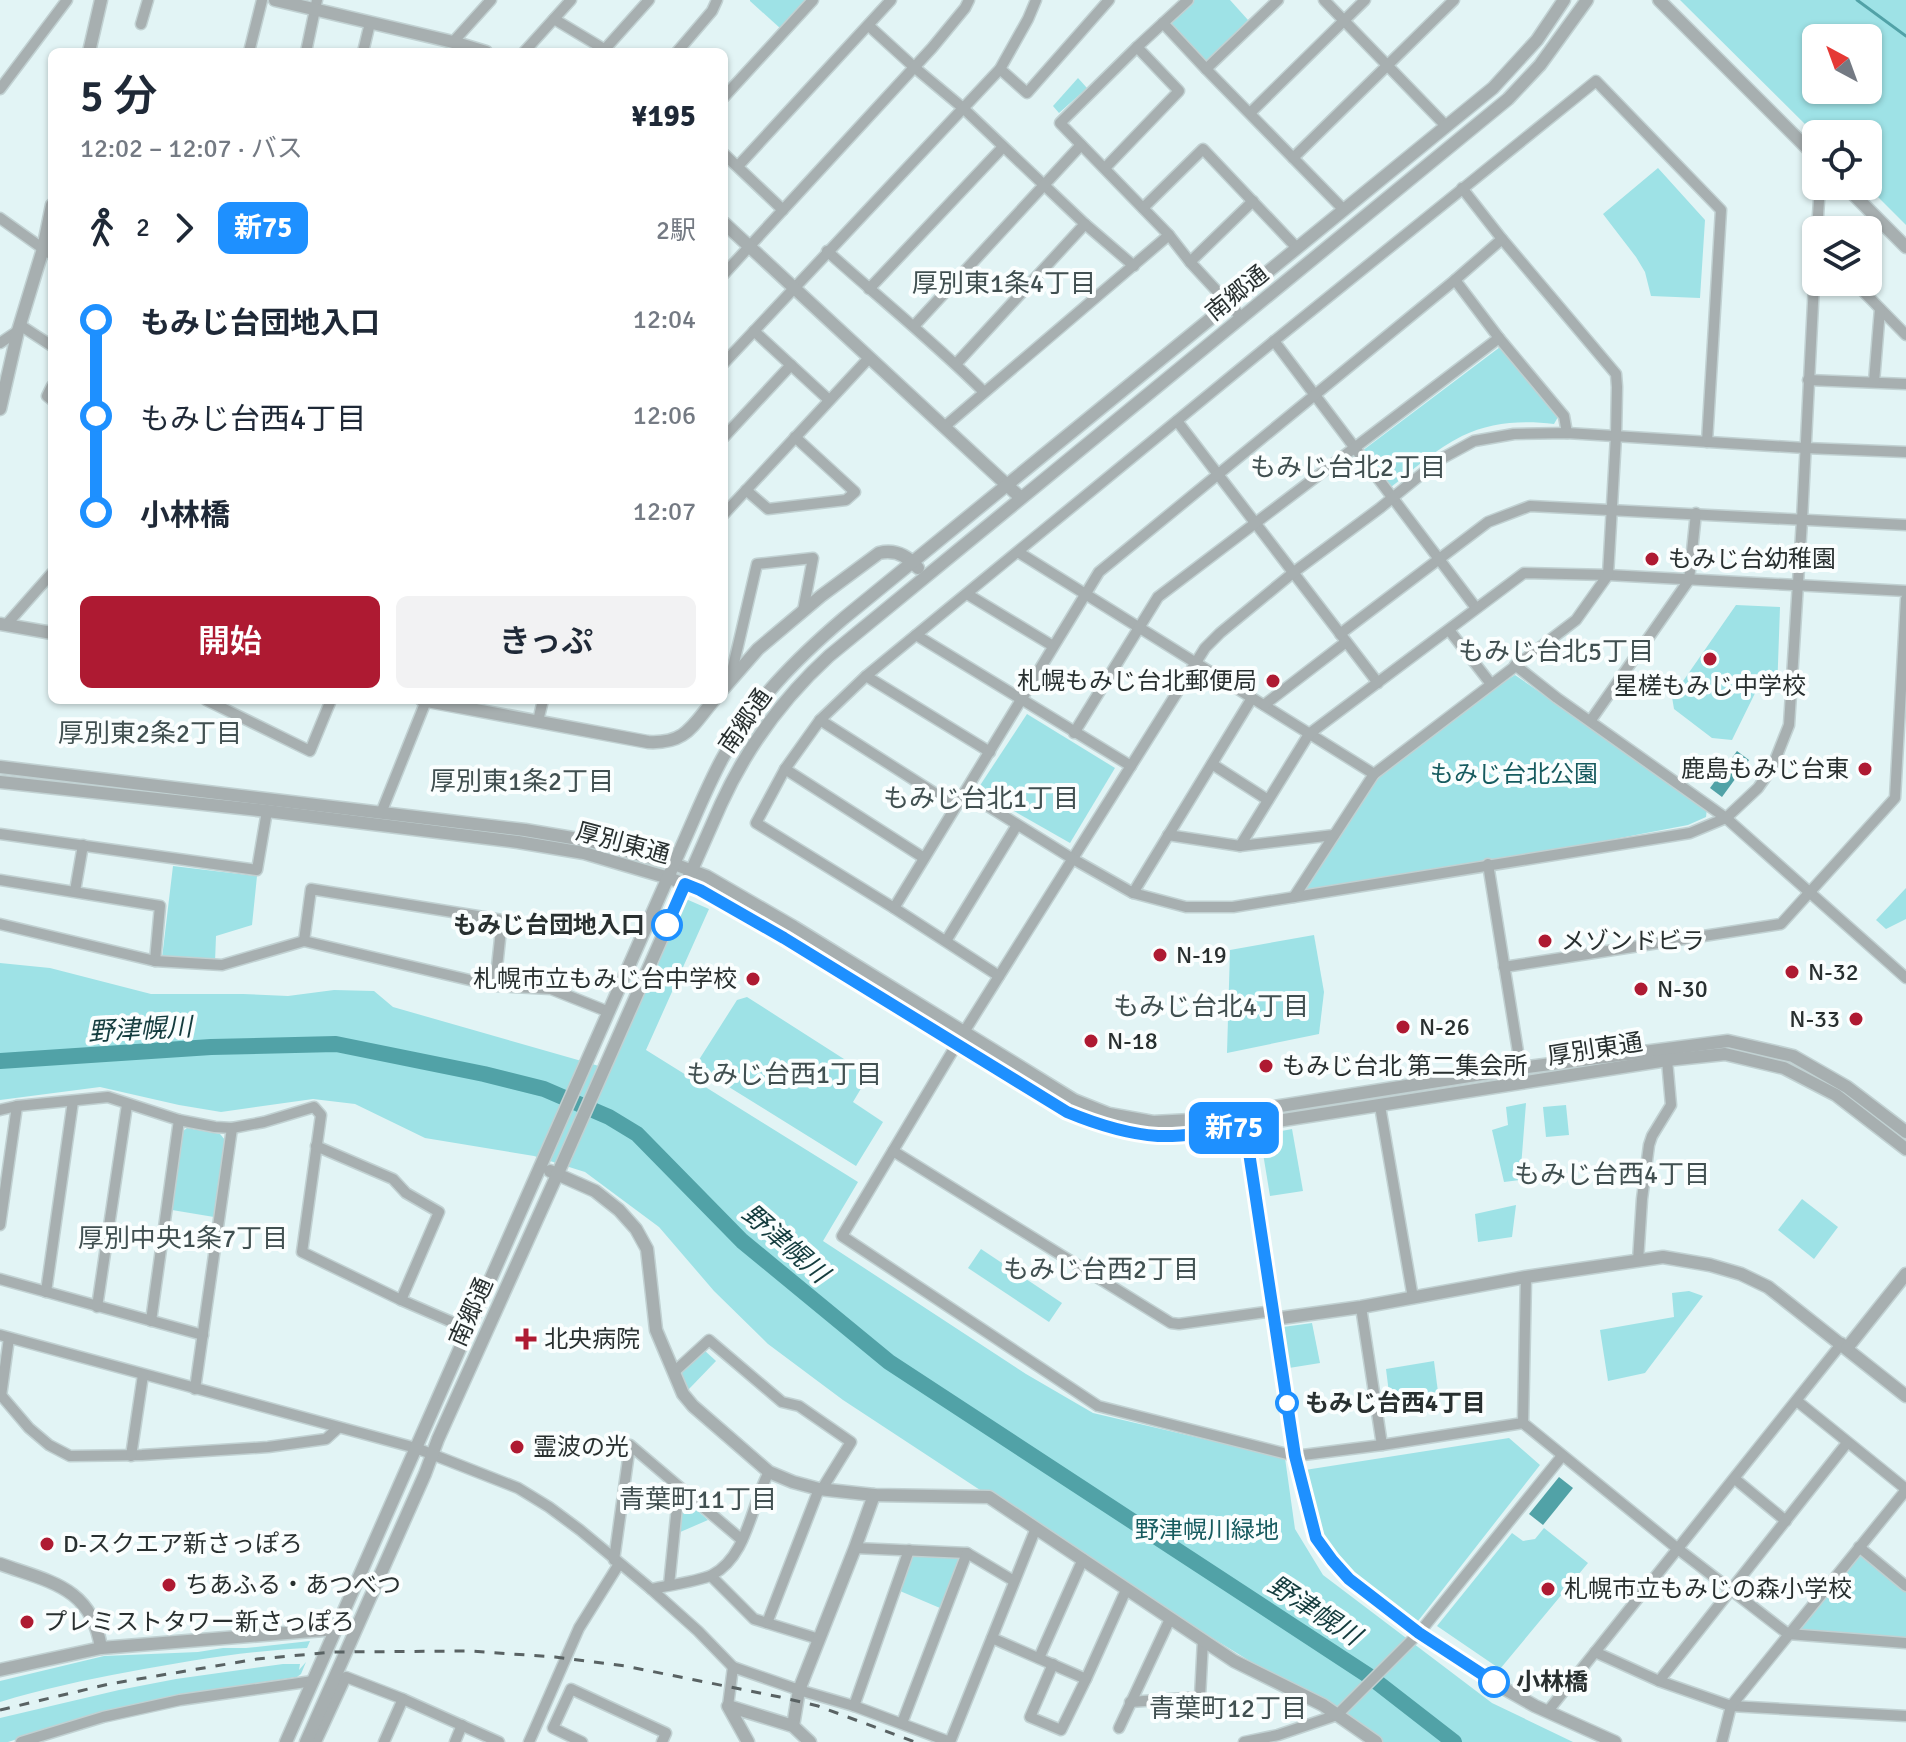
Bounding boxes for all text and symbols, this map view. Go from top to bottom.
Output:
north arrow [1802,24,1882,104]
map controls [1802,24,1882,296]
text: 5 分 [80,70,157,124]
text: ¥195 [631,98,696,135]
button: locate [1802,120,1882,200]
text: 12:02 – 12:07 · バス [80,133,303,165]
icon: walk [80,206,124,250]
icon: forward [162,206,206,250]
text: 新75 [234,211,292,245]
text: 2 [136,212,150,244]
text: 2駅 [656,215,696,247]
button: layers [1802,216,1882,296]
street label: 南郷通 [1200,259,1274,327]
district label: 厚別東1条4丁目 [912,268,1096,300]
text: 12:04 [633,304,696,336]
text: もみじ台団地入口 [140,305,380,342]
text: 12:06 [633,400,696,432]
text: もみじ台西4丁目 [140,401,366,438]
district label: もみじ台北2丁目 [1250,452,1446,484]
text: 12:07 [633,496,696,528]
text: 小林橋 [140,497,230,534]
place label: もみじ台幼稚園 [1668,544,1836,574]
marker: もみじ台幼稚園 [1643,550,1661,568]
button: 開始 [80,596,380,688]
button: きっぷ [396,596,696,688]
district label: もみじ台北5丁目 [1458,636,1654,668]
marker: 星槎もみじ中学校 [1701,650,1719,668]
place label: 札幌もみじ台北郵便局 [1017,666,1257,696]
place label: 星槎もみじ中学校 [1614,671,1806,701]
marker: 札幌もみじ台北郵便局 [1264,672,1282,690]
street label: 南郷通 [712,683,778,759]
district label: 厚別東2条2丁目 [58,718,242,750]
place label: 鹿島もみじ台東 [1681,754,1849,784]
park label: もみじ台北公園 [1430,759,1598,789]
marker: 鹿島もみじ台東 [1856,760,1874,778]
district label: 厚別東1条2丁目 [430,766,614,798]
district label: もみじ台北1丁目 [883,783,1079,815]
street label: 厚別東通 [573,816,673,870]
place label: もみじ台団地入口 [453,910,645,940]
marker: もみじ台団地入口 [652,910,682,940]
place label: メゾンドビラ [1561,926,1705,956]
marker: メゾンドビラ [1536,932,1554,950]
place label: N-19 [1176,940,1227,970]
marker: N-19 [1151,946,1169,964]
place label: N-32 [1808,957,1859,987]
marker: N-32 [1783,963,1801,981]
place label: 札幌市立もみじ台中学校 [473,964,737,994]
marker: 札幌市立もみじ台中学校 [744,970,762,988]
place label: N-30 [1657,974,1708,1004]
marker: N-30 [1632,980,1650,998]
district label: もみじ台北4丁目 [1113,991,1309,1023]
place label: N-33 [1789,1004,1840,1034]
marker: N-33 [1847,1010,1865,1028]
water label: 野津幌川 [87,1011,196,1049]
place label: N-26 [1419,1012,1470,1042]
marker: N-26 [1394,1018,1412,1036]
place label: N-18 [1107,1026,1158,1056]
street label: 厚別東通 [1545,1027,1645,1071]
marker: N-18 [1082,1032,1100,1050]
place label: もみじ台北 第二集会所 [1282,1051,1527,1081]
marker: もみじ台北 第二集会所 [1257,1057,1275,1075]
district label: もみじ台西1丁目 [686,1059,882,1091]
line badge: 新75 [1188,1102,1280,1154]
text: 新75 [1205,1111,1263,1145]
district label: もみじ台西4丁目 [1514,1159,1710,1191]
water label: 野津幌川 [735,1198,837,1292]
district label: 厚別中央1条7丁目 [78,1223,288,1255]
district label: もみじ台西2丁目 [1003,1254,1199,1286]
street label: 南郷通 [443,1273,499,1351]
place label: 北央病院 [544,1324,640,1354]
marker: 北央病院 [515,1328,537,1350]
place label: もみじ台西4丁目 [1305,1388,1486,1418]
marker: もみじ台西4丁目 [1276,1392,1298,1414]
place label: 霊波の光 [533,1432,629,1462]
marker: 霊波の光 [508,1438,526,1456]
district label: 青葉町11丁目 [619,1484,777,1516]
park label: 野津幌川緑地 [1135,1515,1279,1545]
place label: D-スクエア新さっぽろ [63,1529,303,1559]
marker: D-スクエア新さっぽろ [38,1535,56,1553]
water label: 野津幌川 [1262,1569,1369,1654]
place label: ちあふる・あつべつ [185,1570,401,1600]
place label: 札幌市立もみじの森小学校 [1564,1574,1852,1604]
marker: ちあふる・あつべつ [160,1576,178,1594]
marker: 札幌市立もみじの森小学校 [1539,1580,1557,1598]
place label: プレミストタワー新さっぽろ [43,1607,355,1637]
marker: プレミストタワー新さっぽろ [18,1613,36,1631]
marker: 小林橋 [1479,1667,1509,1697]
place label: 小林橋 [1516,1667,1588,1697]
district label: 青葉町12丁目 [1149,1693,1307,1725]

